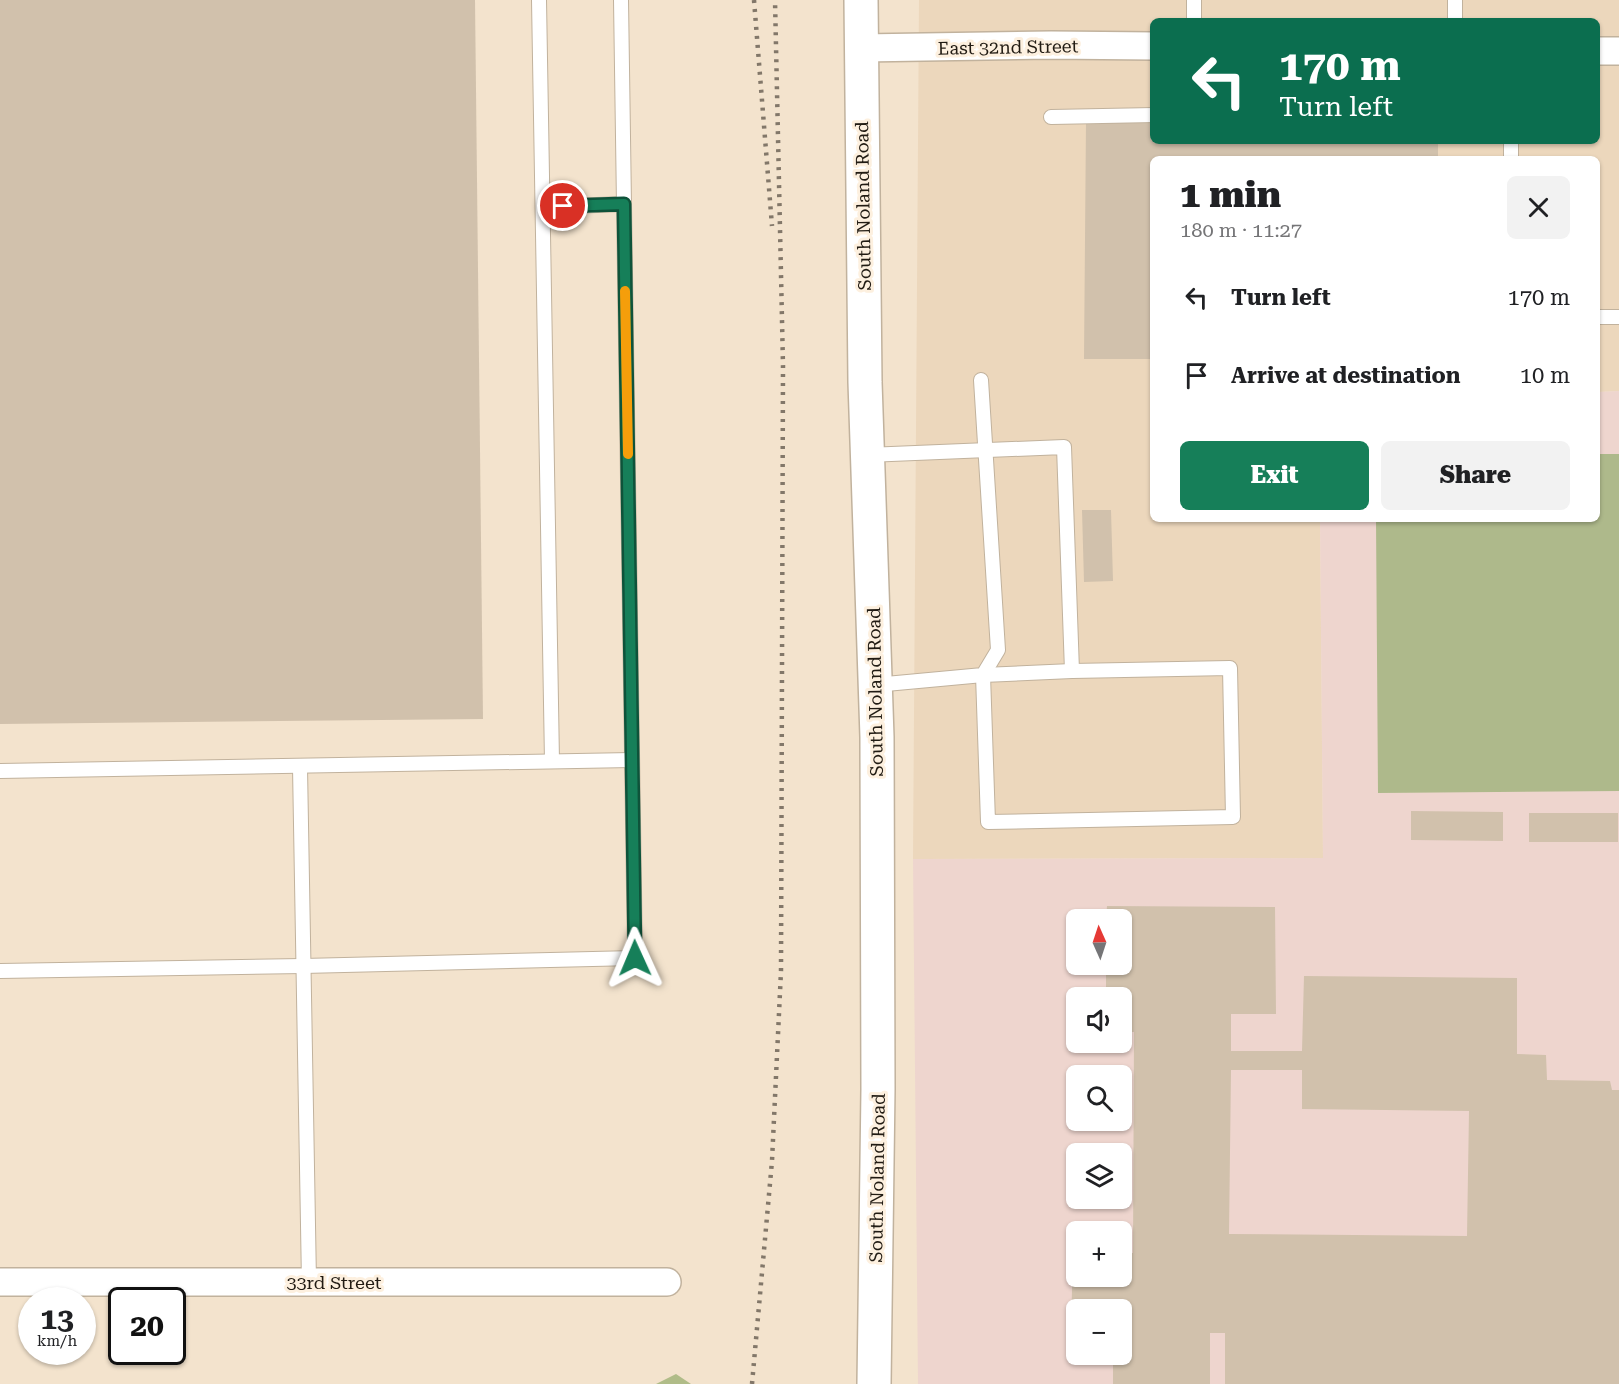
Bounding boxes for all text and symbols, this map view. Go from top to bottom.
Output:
street label: East 32nd Street [937,35,1079,59]
text: 170 m [1279,41,1401,90]
icon: left [1180,42,1258,120]
text: Turn left [1279,91,1393,123]
street label: South Noland Road [851,121,875,291]
text: 1 min [1180,174,1281,216]
button: close [1507,176,1570,239]
pin [537,180,588,231]
icon: arrive [546,189,579,222]
text: 180 m · 11:27 [1180,218,1302,242]
icon: left [1180,281,1213,314]
text: Turn left [1231,285,1331,310]
text: 170 m [1507,285,1570,310]
icon: arrive [1180,359,1213,392]
text: Arrive at destination [1231,363,1460,388]
text: 10 m [1520,363,1570,388]
button: Exit [1180,441,1369,510]
button: Share [1381,441,1570,510]
street label: South Noland Road [863,607,887,777]
north arrow [1066,909,1132,975]
map controls [1066,909,1132,1365]
position arrow [603,926,667,990]
button: sound [1066,987,1132,1053]
button: search [1066,1065,1132,1131]
street label: South Noland Road [865,1093,889,1263]
button: layers [1066,1143,1132,1209]
button: + [1066,1221,1132,1287]
street label: 33rd Street [286,1272,382,1293]
speed limit sign: 20 [108,1287,186,1365]
button: − [1066,1299,1132,1365]
text: 13 [40,1301,74,1336]
text: km/h [37,1332,77,1350]

